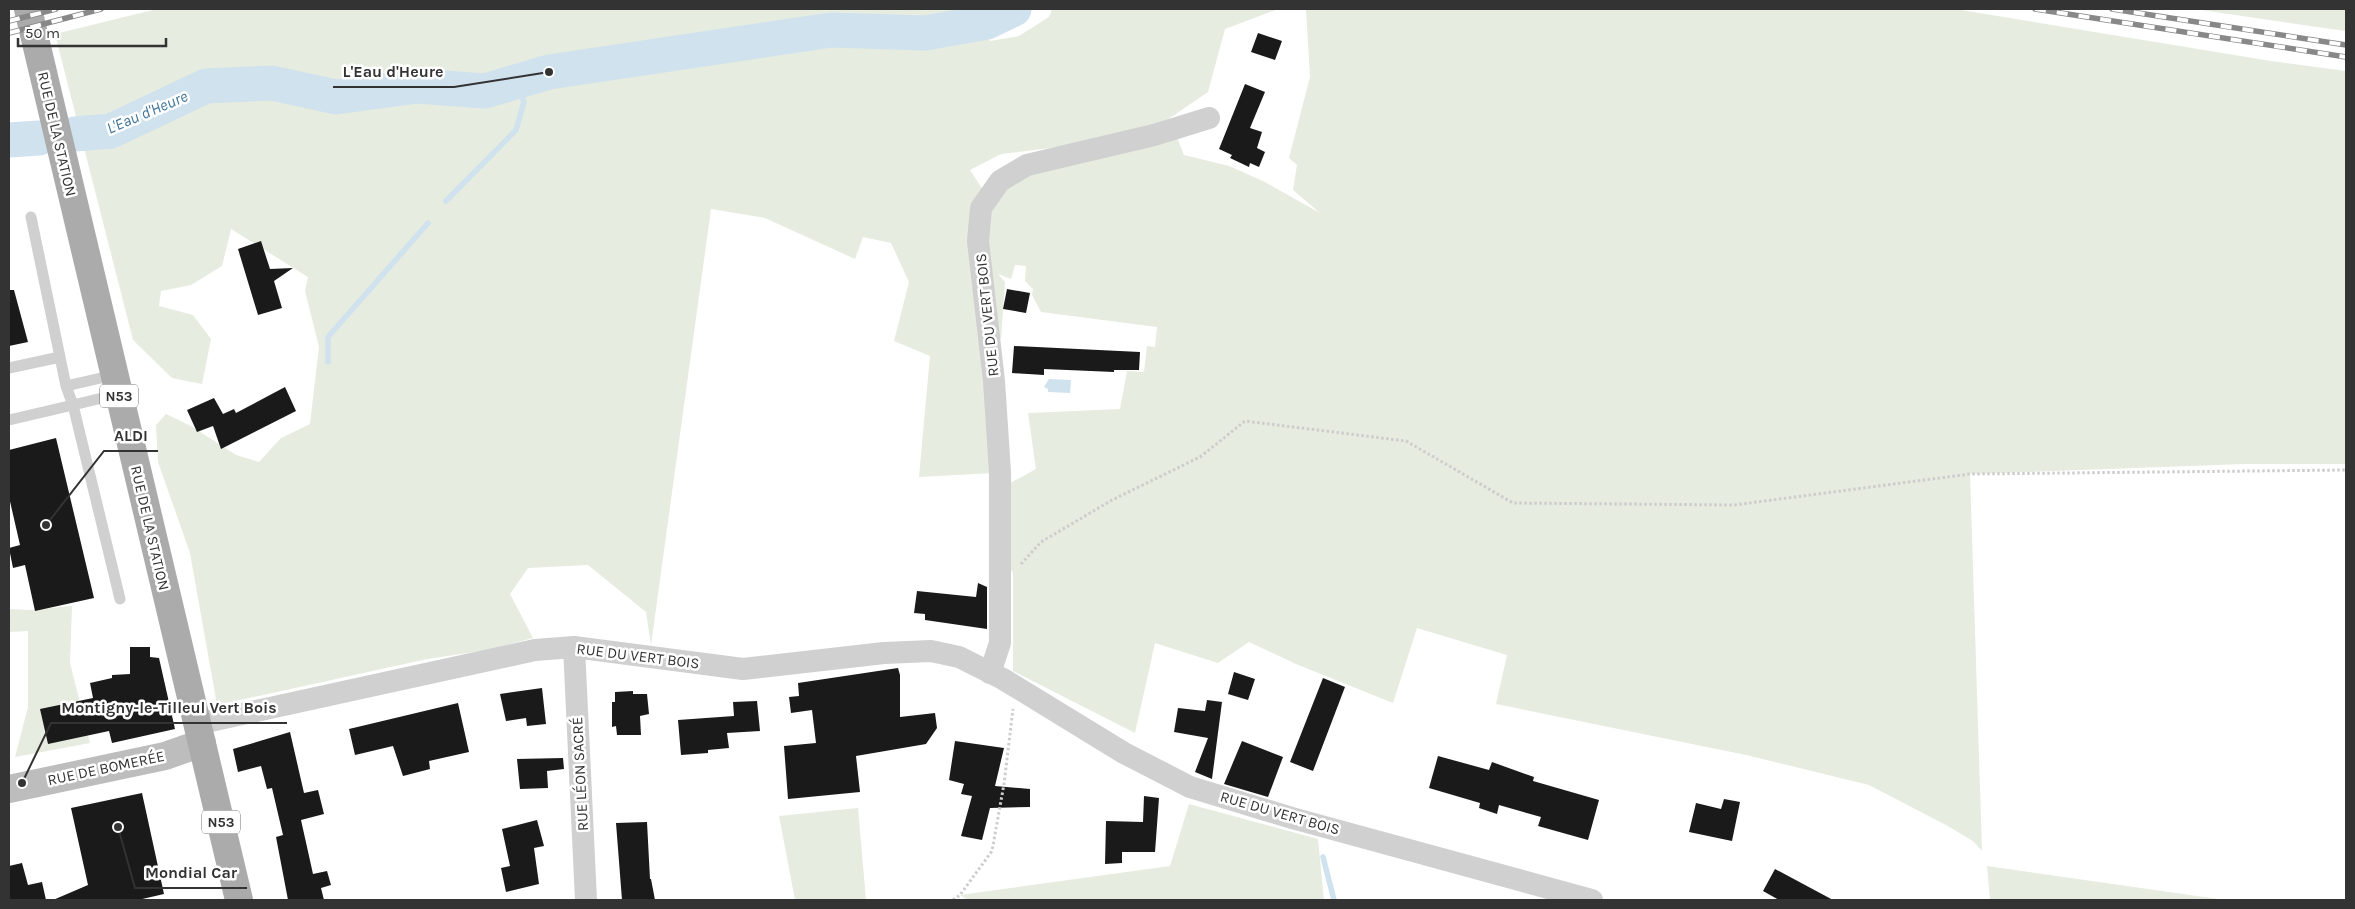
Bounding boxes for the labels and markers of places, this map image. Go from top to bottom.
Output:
callout: L'Eau d'Heure [333,56,454,87]
callout: ALDI [104,420,158,451]
callout: Montigny-le-Tilleul Vert Bois [51,692,287,723]
callout: Mondial Car [135,857,247,888]

